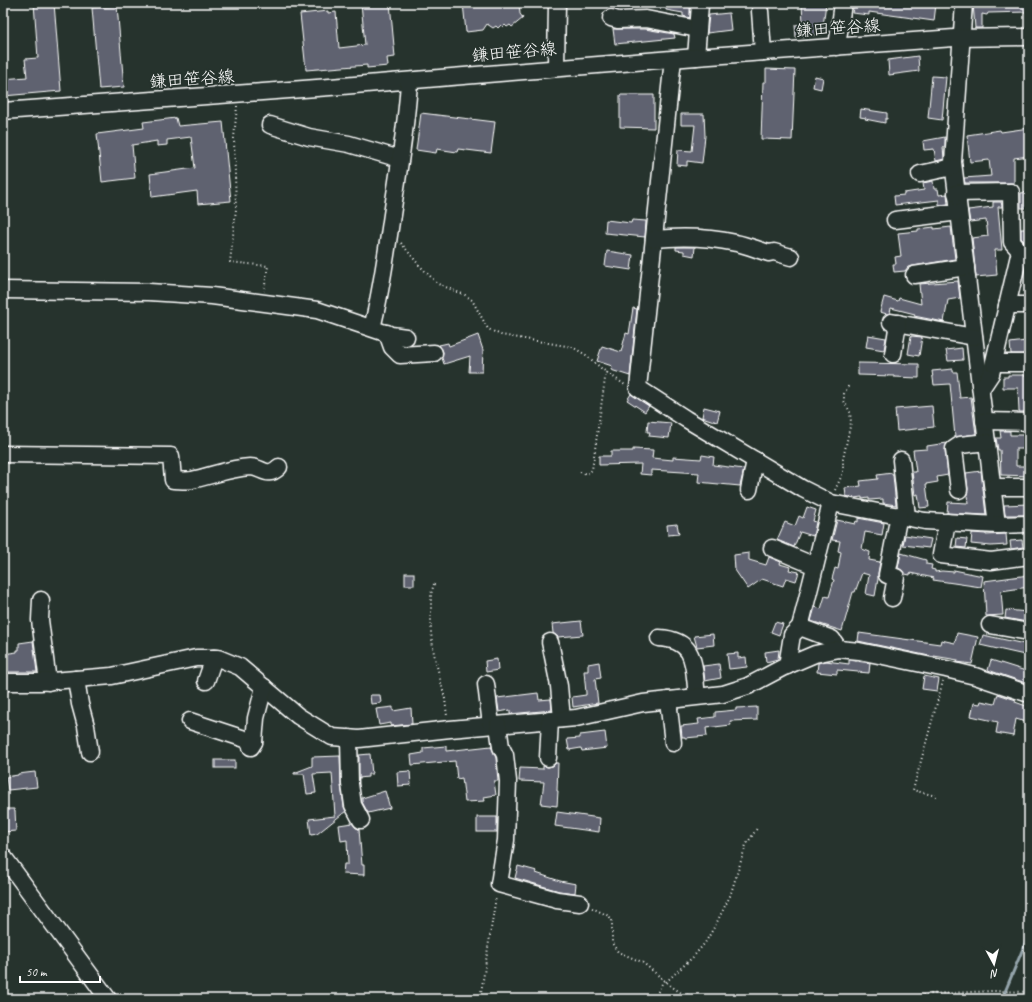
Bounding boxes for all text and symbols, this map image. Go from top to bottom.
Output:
street label: 鎌田笹谷線 [795,15,881,41]
street label: 鎌田笹谷線 [471,38,557,66]
street label: 鎌田笹谷線 [149,66,235,92]
north arrow [974,944,1014,984]
scale bar [20,958,100,984]
text: 50 m [26,964,48,980]
text: N [989,967,999,982]

